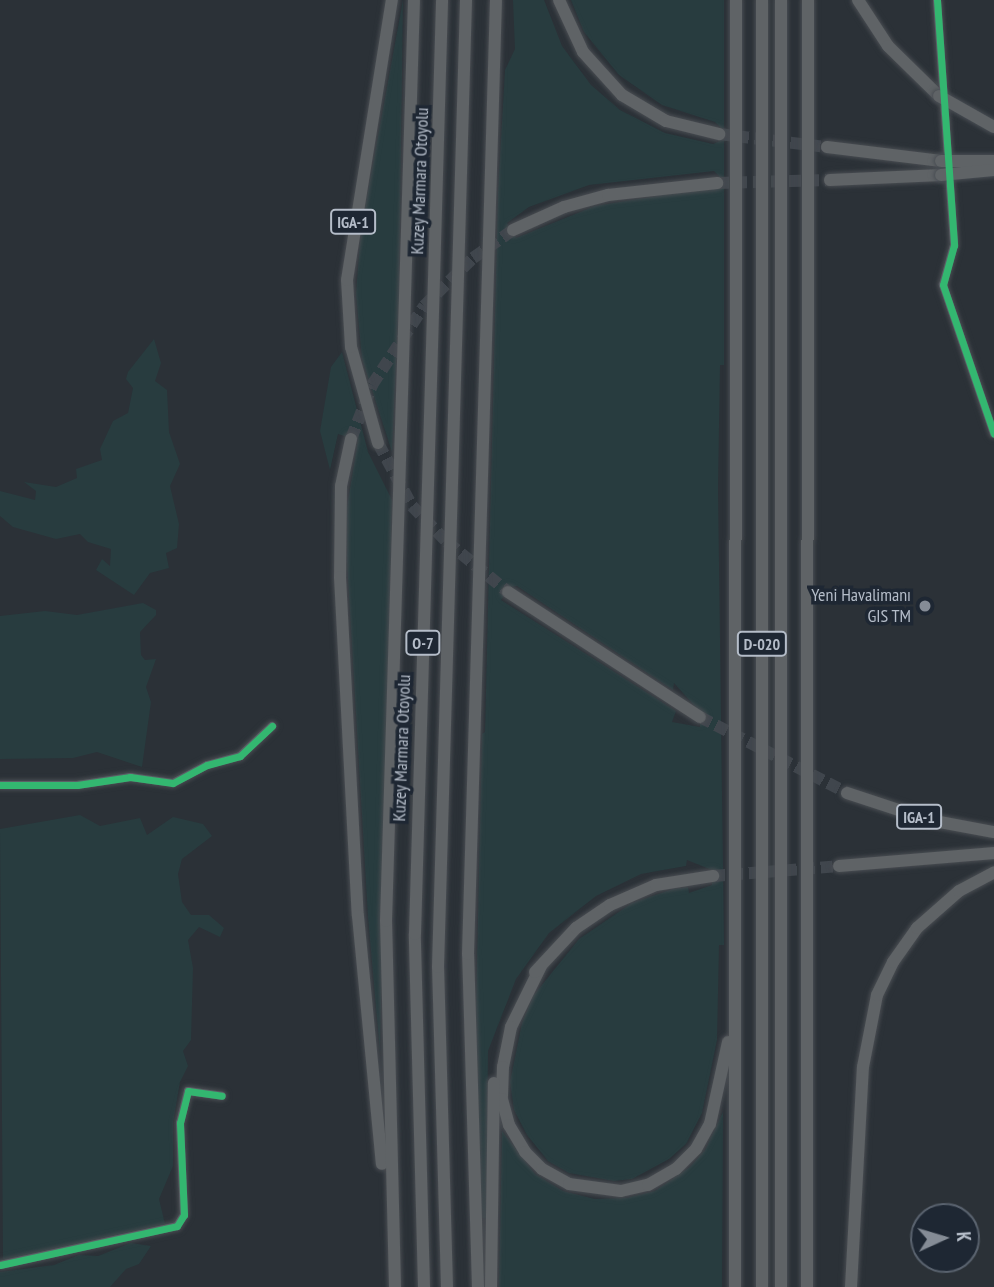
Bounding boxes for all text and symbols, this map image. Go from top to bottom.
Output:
street label: Kuzey Marmara Otoyolu [407,107,433,255]
road number: IGA-1 [328,210,378,234]
place label: Yeni Havalimanı GIS TM [811,585,911,628]
marker: Yeni Havalimanı GIS TM [917,598,933,614]
road number: O-7 [404,630,442,656]
road number: D-020 [736,632,788,656]
street label: Kuzey Marmara Otoyolu [389,674,415,822]
road number: IGA-1 [894,804,944,830]
north arrow [910,1203,980,1273]
text: K [952,1231,976,1242]

